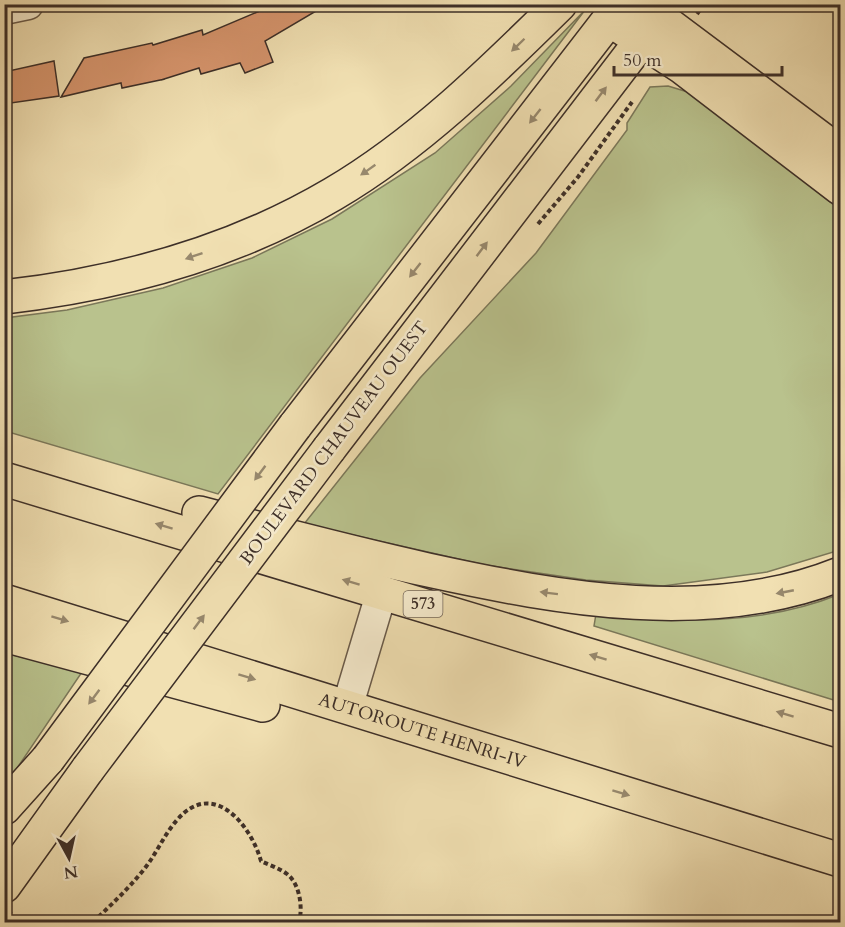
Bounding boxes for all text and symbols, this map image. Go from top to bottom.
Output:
one-way arrow [512,38,526,52]
scale bar [614,39,782,77]
text: 50 m [623,48,662,73]
one-way arrow [594,86,607,102]
one-way arrow [528,108,541,124]
one-way arrow [361,164,377,176]
one-way arrow [476,241,488,257]
one-way arrow [185,252,203,261]
one-way arrow [410,263,422,278]
street label: BOULEVARD CHAUVEAU OUEST [234,316,434,570]
one-way arrow [254,465,266,481]
one-way arrow [155,521,173,531]
one-way arrow [342,577,360,586]
one-way arrow [775,588,794,597]
one-way arrow [540,589,559,598]
road number: 573 [404,591,442,617]
one-way arrow [193,614,206,630]
one-way arrow [51,615,69,624]
one-way arrow [589,652,607,661]
one-way arrow [238,673,256,682]
street label: AUTOROUTE HENRI-IV [316,687,530,775]
one-way arrow [88,690,100,705]
one-way arrow [776,709,794,718]
one-way arrow [612,789,630,798]
north arrow [39,828,99,888]
text: N [62,860,79,884]

